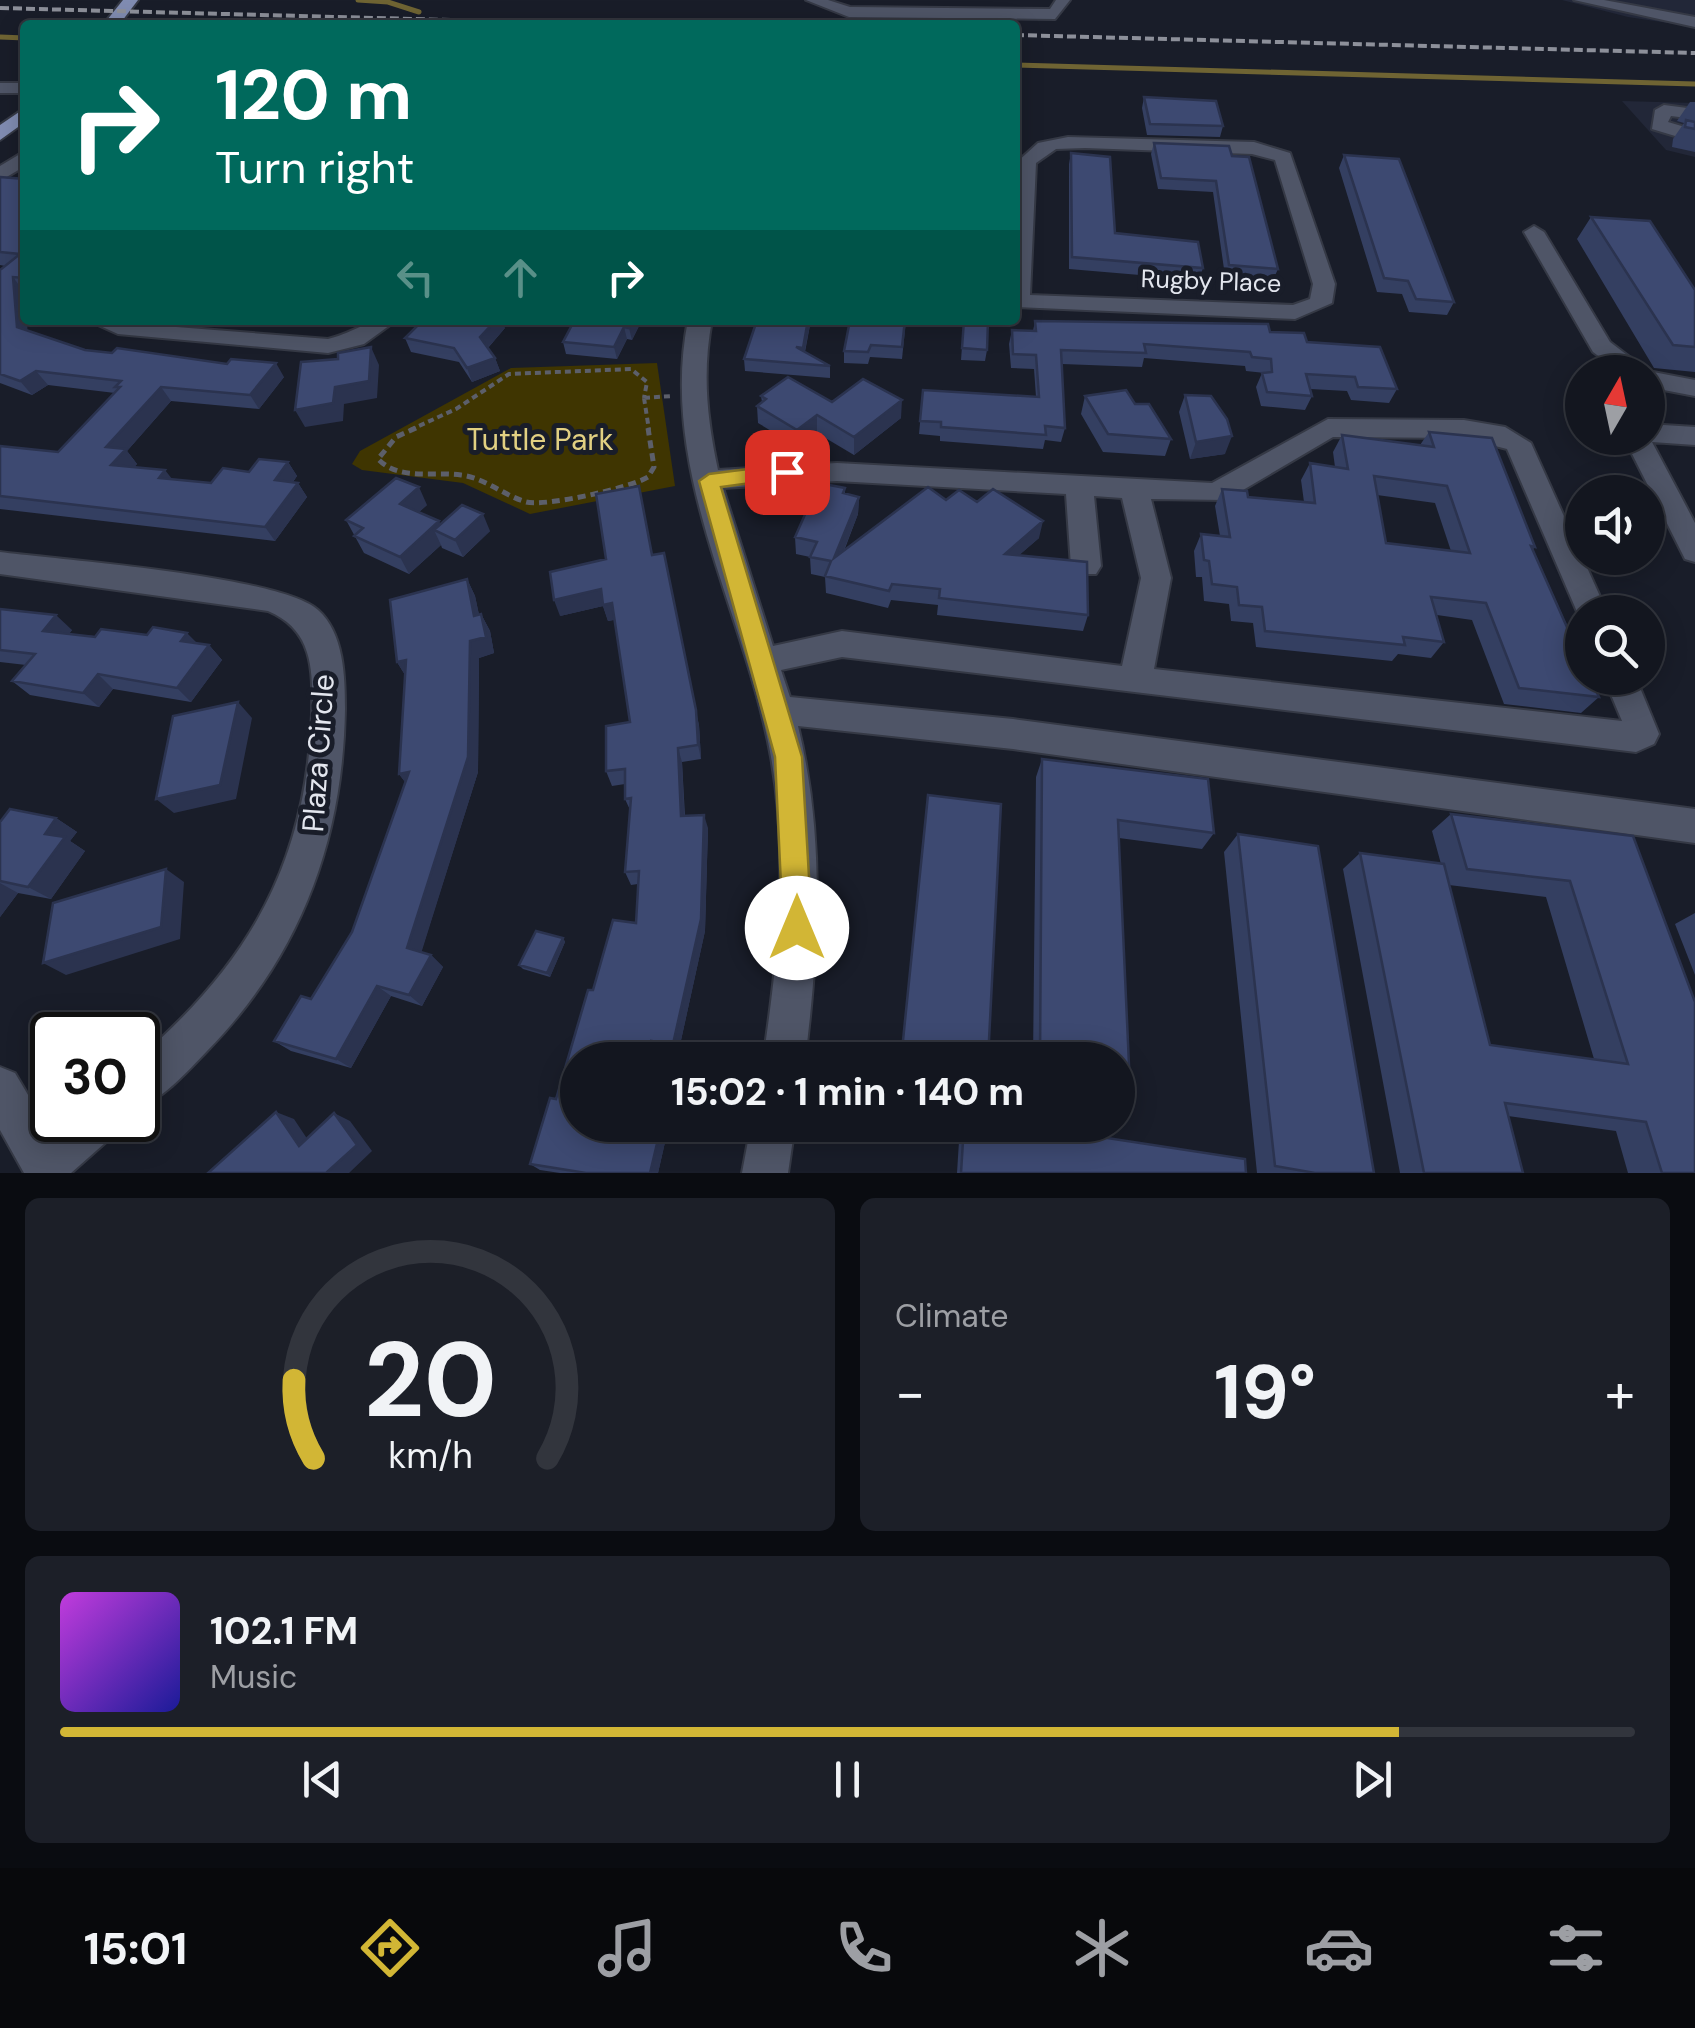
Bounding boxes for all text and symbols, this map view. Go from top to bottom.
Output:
text: 120 m [215,50,412,141]
icon: right [50,60,180,190]
text: Turn right [215,138,414,197]
icon: left [388,250,443,305]
icon: ahead [493,250,548,305]
icon: right [598,250,653,305]
street label: Rugby Place [1140,262,1282,300]
north arrow [1565,355,1665,455]
map controls [1565,355,1665,695]
park label: Tuttle Park [467,420,614,459]
pin [745,430,830,515]
icon: arrive [760,445,815,500]
button: sound [1565,475,1665,575]
button: search [1565,595,1665,695]
street label: Plaza Circle [293,673,343,833]
position arrow [745,876,849,980]
speed limit sign: 30 [30,1012,160,1142]
text: 15:02 · 1 min · 140 m [671,1067,1024,1117]
text: Climate [895,1295,1009,1337]
text: 20 [364,1313,496,1448]
text: 19° [1214,1344,1316,1441]
text: − [895,1357,925,1429]
text: + [1605,1357,1635,1429]
text: km/h [388,1433,472,1479]
text: 102.1 FM [210,1606,358,1656]
text: Music [210,1656,297,1698]
icon: previous [295,1752,350,1807]
icon: pause [820,1752,875,1807]
icon: next [1345,1752,1400,1807]
icon: directions [355,1913,425,1983]
icon: music [592,1913,662,1983]
icon: phone [829,1913,899,1983]
icon: climate [1067,1913,1137,1983]
icon: car [1304,1913,1374,1983]
icon: filters [1541,1913,1611,1983]
text: 15:01 [84,1919,188,1978]

